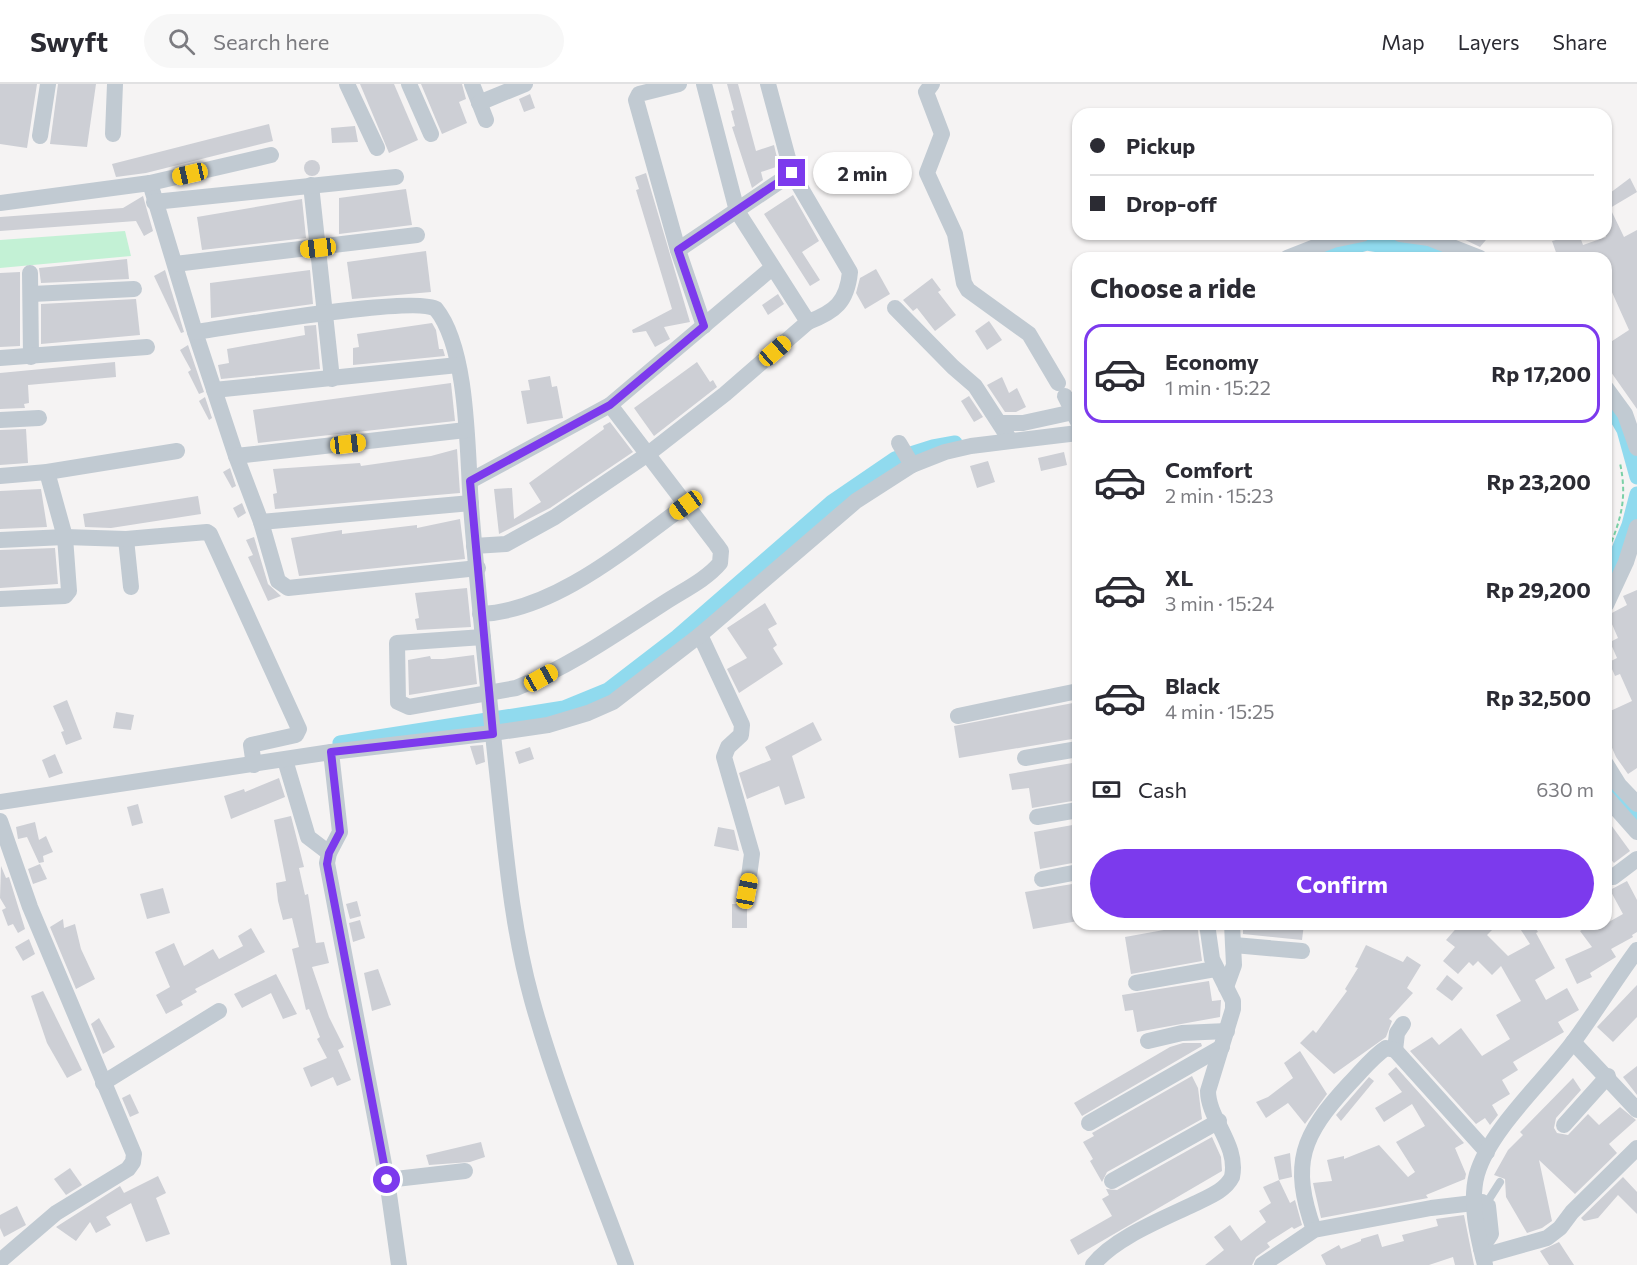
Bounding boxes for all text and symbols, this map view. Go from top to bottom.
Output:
search box [144,14,564,68]
text: Swyft [30,24,108,58]
icon: search [165,25,198,58]
text: Search here [213,28,329,55]
text: Map [1381,29,1425,54]
text: Layers [1458,29,1520,54]
text: Share [1553,29,1607,54]
text: Pickup [1126,132,1195,159]
callout: 2 min [813,152,912,194]
route end [778,159,805,186]
car [170,161,210,187]
text: 2 min [838,161,887,185]
text: Drop-off [1126,190,1217,217]
car [299,237,337,259]
text: Choose a ride [1090,271,1256,304]
car [756,332,794,370]
icon: car [1093,347,1147,401]
text: Economy [1165,348,1259,375]
text: Rp 17,200 [1491,360,1591,387]
text: 1 min · 15:22 [1165,375,1271,399]
car [329,433,367,455]
icon: car [1093,455,1147,509]
text: Comfort [1165,456,1253,483]
text: Rp 23,200 [1486,468,1591,495]
text: 2 min · 15:23 [1165,483,1274,507]
car [666,487,706,523]
icon: car [1093,563,1147,617]
text: XL [1165,564,1193,591]
text: Rp 29,200 [1486,576,1591,603]
text: 3 min · 15:24 [1165,591,1274,615]
car [521,661,561,695]
icon: car [1093,671,1147,725]
text: Black [1165,672,1220,699]
text: Rp 32,500 [1486,684,1591,711]
text: 4 min · 15:25 [1165,699,1275,723]
icon: cash [1090,773,1123,806]
text: Cash [1138,776,1187,803]
text: 630 m [1536,777,1594,801]
button: Confirm [1090,849,1594,918]
car [735,872,759,910]
route start [373,1166,400,1193]

